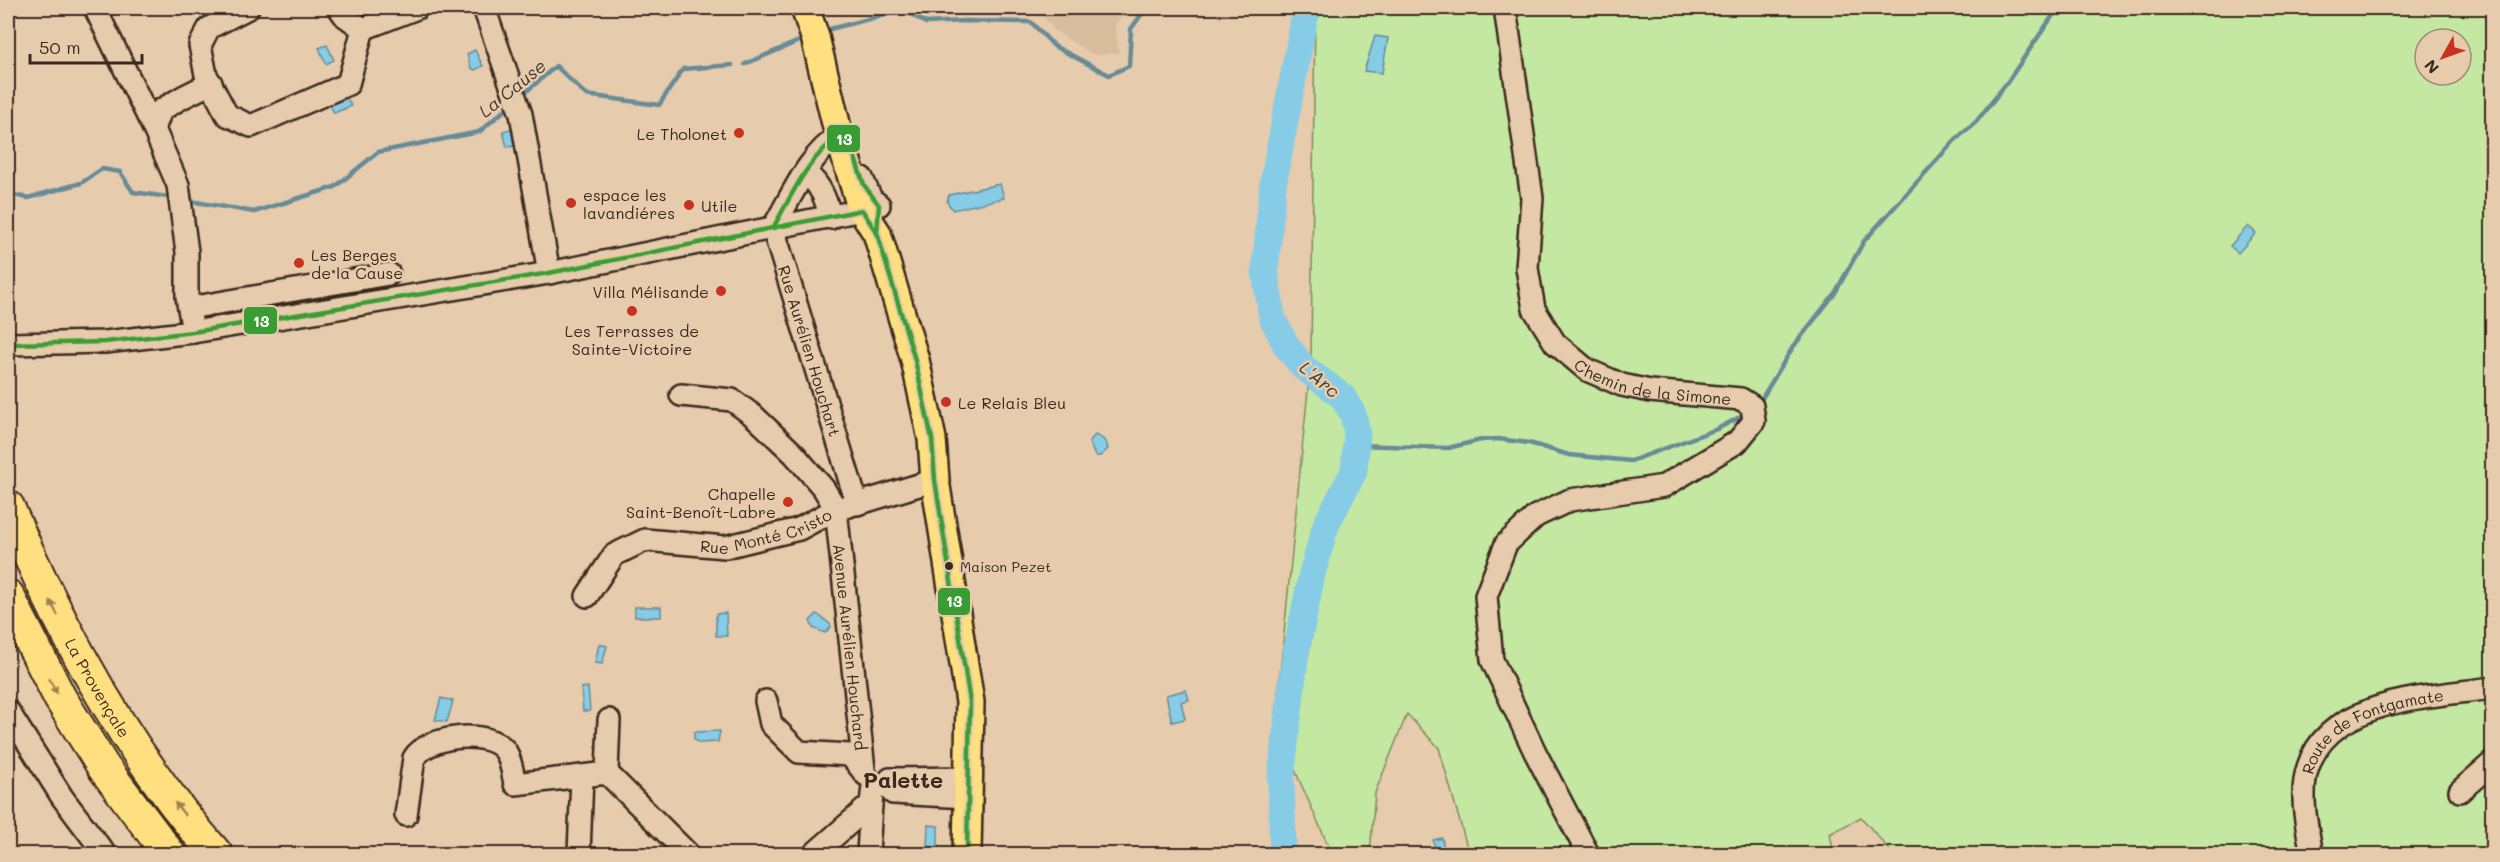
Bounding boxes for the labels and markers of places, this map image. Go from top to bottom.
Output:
place label: Le Tholonet [637,123,727,144]
marker: Le Tholonet [732,126,746,140]
place label: espace les lavandiéres [583,184,675,223]
place label: Utile [701,195,738,216]
marker: espace les lavandiéres [564,196,578,210]
marker: Utile [682,198,696,212]
place label: Les Berges de la Cause [311,244,403,283]
marker: Les Berges de la Cause [292,256,306,270]
place label: Villa Mélisande [592,281,709,302]
marker: Villa Mélisande [714,284,728,298]
marker: Les Terrasses de Sainte-Victoire [625,304,639,318]
place label: Les Terrasses de Sainte-Victoire [565,320,699,359]
place label: Le Relais Bleu [958,392,1066,413]
marker: Le Relais Bleu [939,395,953,409]
place label: Chapelle Saint-Benoît-Labre [626,483,776,522]
marker: Chapelle Saint-Benoît-Labre [781,495,795,509]
place label: Maison Pezet [960,557,1051,576]
marker: Maison Pezet [943,560,955,572]

